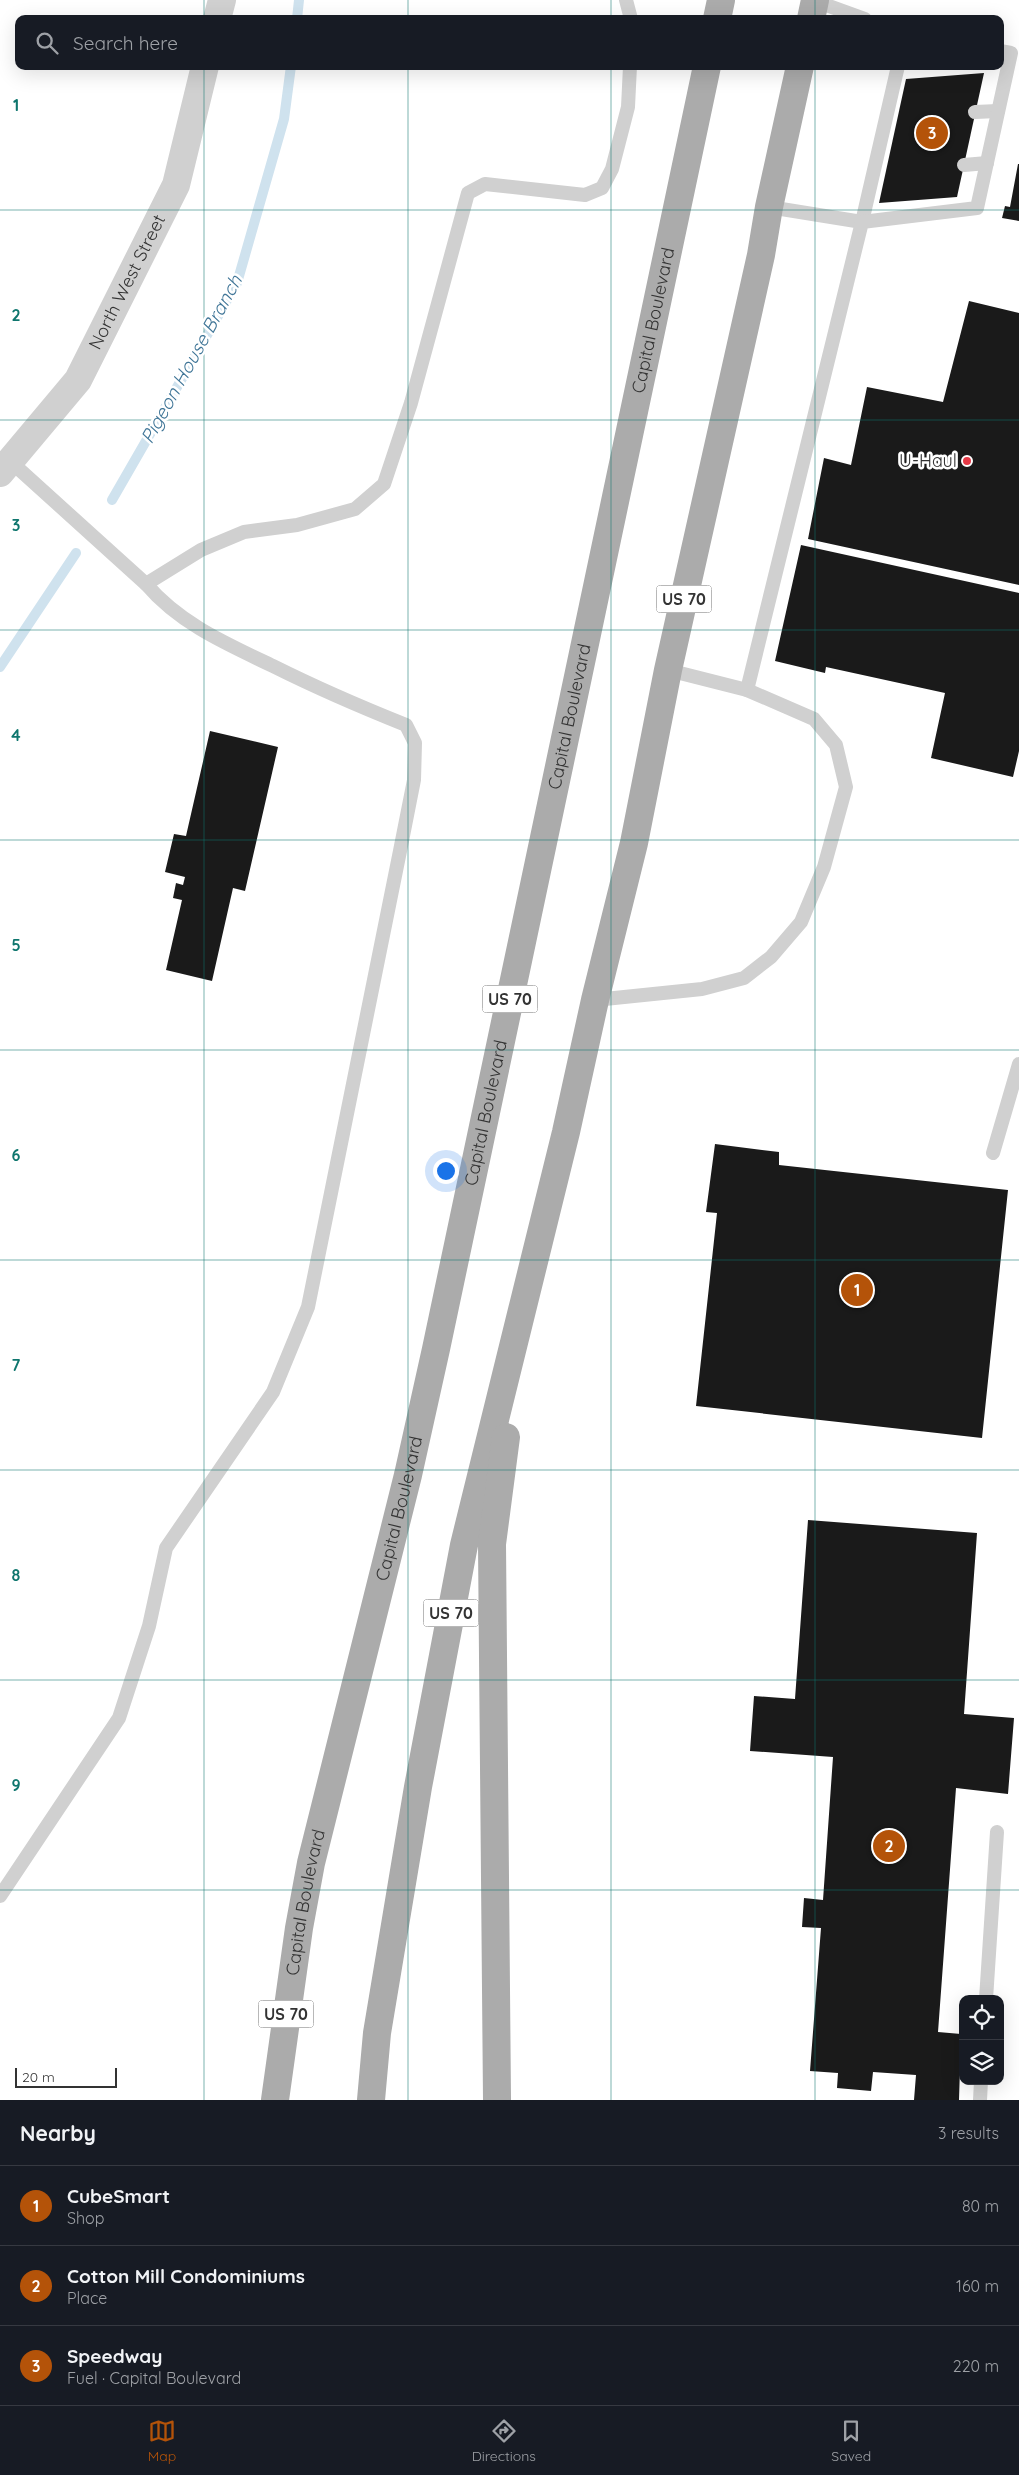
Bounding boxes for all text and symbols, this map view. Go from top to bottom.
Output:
search box [15,15,1004,70]
icon: search [33,29,61,57]
text: Search here [73,31,178,55]
text: 1 [13,95,19,115]
pin: 3 [916,114,948,152]
street label: North West Street [83,210,170,353]
street label: Capital Boulevard [626,245,679,395]
water label: Pigeon House Branch [135,270,248,447]
text: 2 [11,305,21,325]
place label: U-Haul [899,449,957,472]
marker: U-Haul [961,455,973,467]
text: 3 [12,515,20,535]
road number: US 70 [656,586,712,612]
street label: Capital Boulevard [542,642,596,792]
text: 4 [11,725,21,745]
text: 5 [11,935,21,955]
road number: US 70 [482,986,538,1012]
street label: Capital Boulevard [459,1038,512,1188]
text: 6 [12,1145,21,1165]
your location [433,1158,459,1184]
pin: 1 [841,1271,873,1309]
text: 7 [12,1355,21,1375]
street label: Capital Boulevard [370,1434,427,1583]
text: 8 [12,1565,21,1585]
road number: US 70 [424,1600,478,1626]
text: 9 [11,1775,21,1795]
street label: Capital Boulevard [281,1827,330,1977]
pin: 2 [873,1827,905,1865]
map controls [959,1995,1004,2085]
button: locate [959,1995,1004,2040]
road number: US 70 [258,2000,314,2028]
button: layers [959,2040,1004,2085]
scale bar [15,2065,118,2088]
text: 20 m [22,2068,55,2086]
text: Nearby [20,2120,96,2146]
text: 3 results [938,2123,999,2143]
text: CubeSmart [67,2184,170,2208]
text: 1 [33,2196,39,2216]
text: 80 m [962,2196,999,2216]
text: Shop [67,2208,104,2228]
text: Cotton Mill Condominiums [67,2264,305,2288]
text: 2 [31,2276,41,2296]
text: 160 m [956,2276,999,2296]
text: Place [67,2288,107,2308]
text: Speedway [67,2344,162,2368]
text: 3 [32,2356,40,2376]
text: 220 m [953,2356,999,2376]
text: Fuel · Capital Boulevard [67,2368,241,2388]
tab: Map [148,2417,176,2465]
tab: Directions [472,2417,536,2465]
tab: Saved [831,2417,871,2465]

